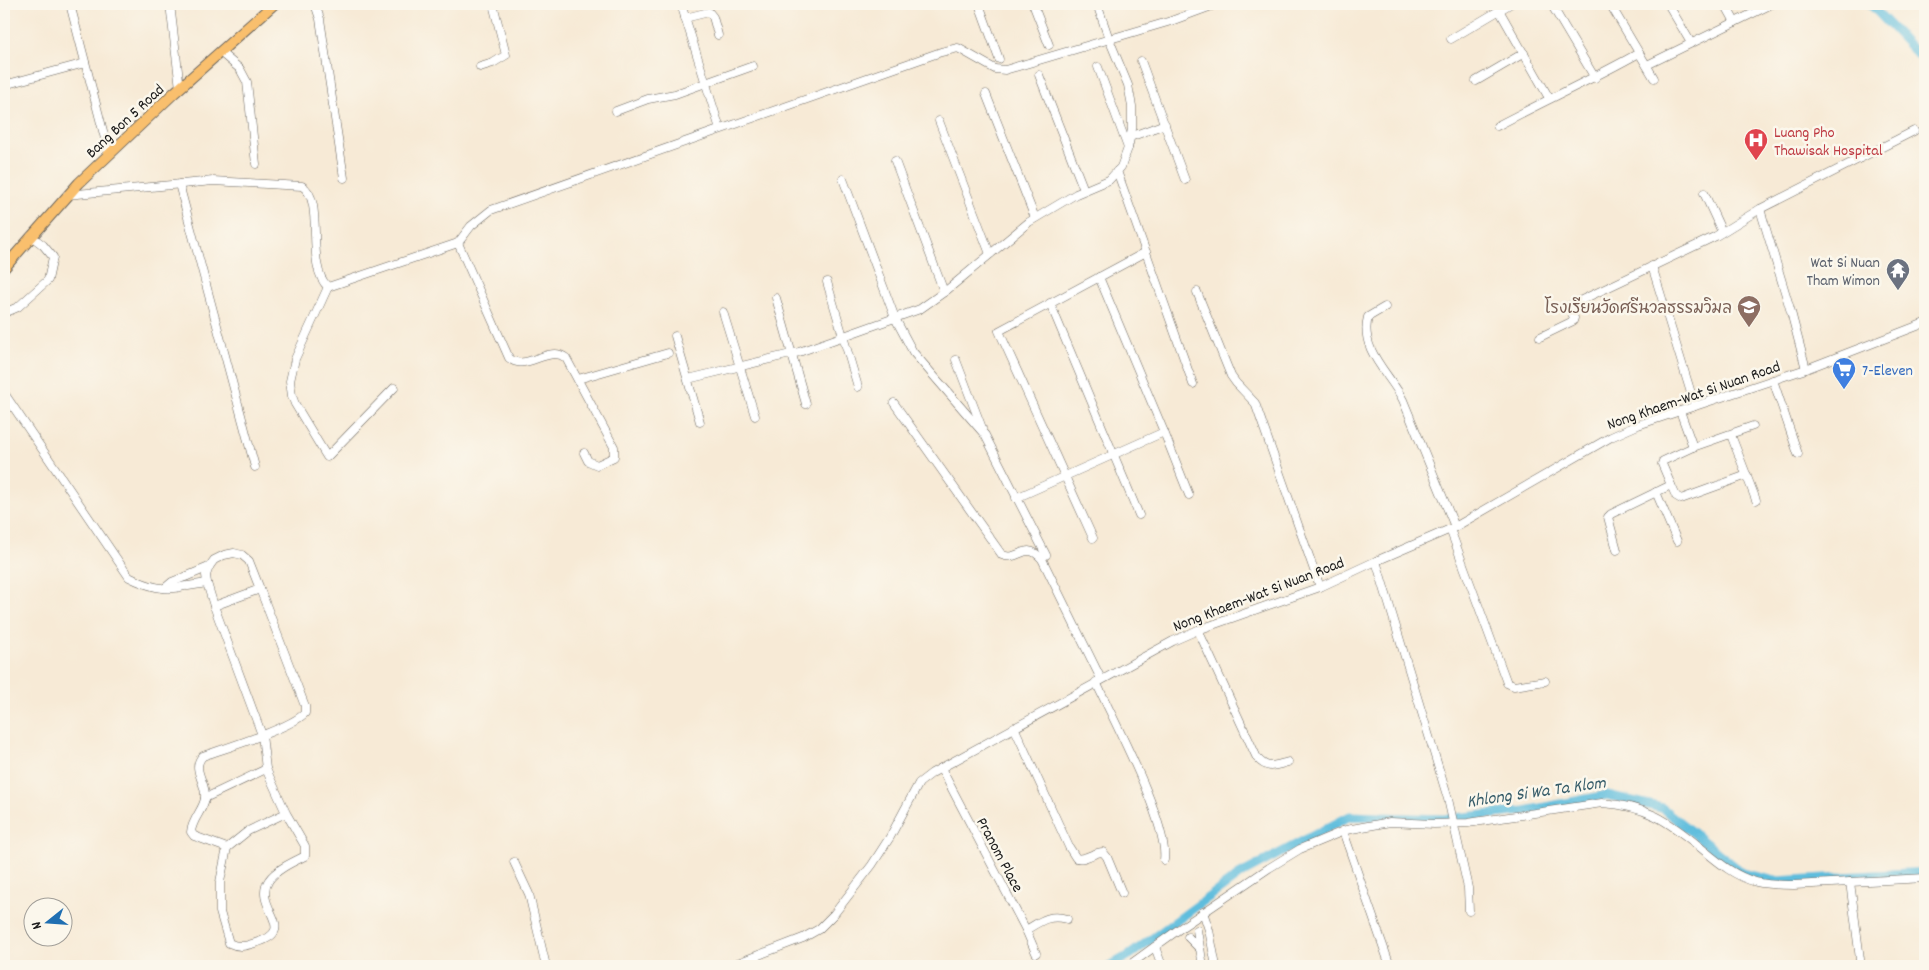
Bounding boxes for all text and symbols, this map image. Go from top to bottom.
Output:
street label: Bang Bon 5 Road [81,79,170,164]
place label: Luang Pho Thawisak Hospital [1774,122,1883,163]
hospital icon: Luang Pho Thawisak Hospital [1743,127,1769,161]
place label: Wat Si Nuan Tham Wimon [1806,252,1880,293]
temple icon: Wat Si Nuan Tham Wimon [1885,257,1911,291]
school or university icon: โรงเรียนวัดศรีนวลธรรมวิมล [1736,294,1762,328]
place label: โรงเรียนวัดศรีนวลธรรมวิมล [1545,296,1732,321]
street label: Nong Khaem-Wat Si Nuan Road [1604,356,1784,437]
supermarket icon: 7-Eleven [1831,356,1857,390]
place label: 7-Eleven [1862,360,1913,383]
street label: Nong Khaem-Wat Si Nuan Road [1170,552,1348,639]
water label: Khlong Si Wa Ta Klom [1465,771,1608,816]
street label: Pranom Place [969,814,1028,897]
north arrow [22,898,72,948]
text: N [27,919,48,931]

